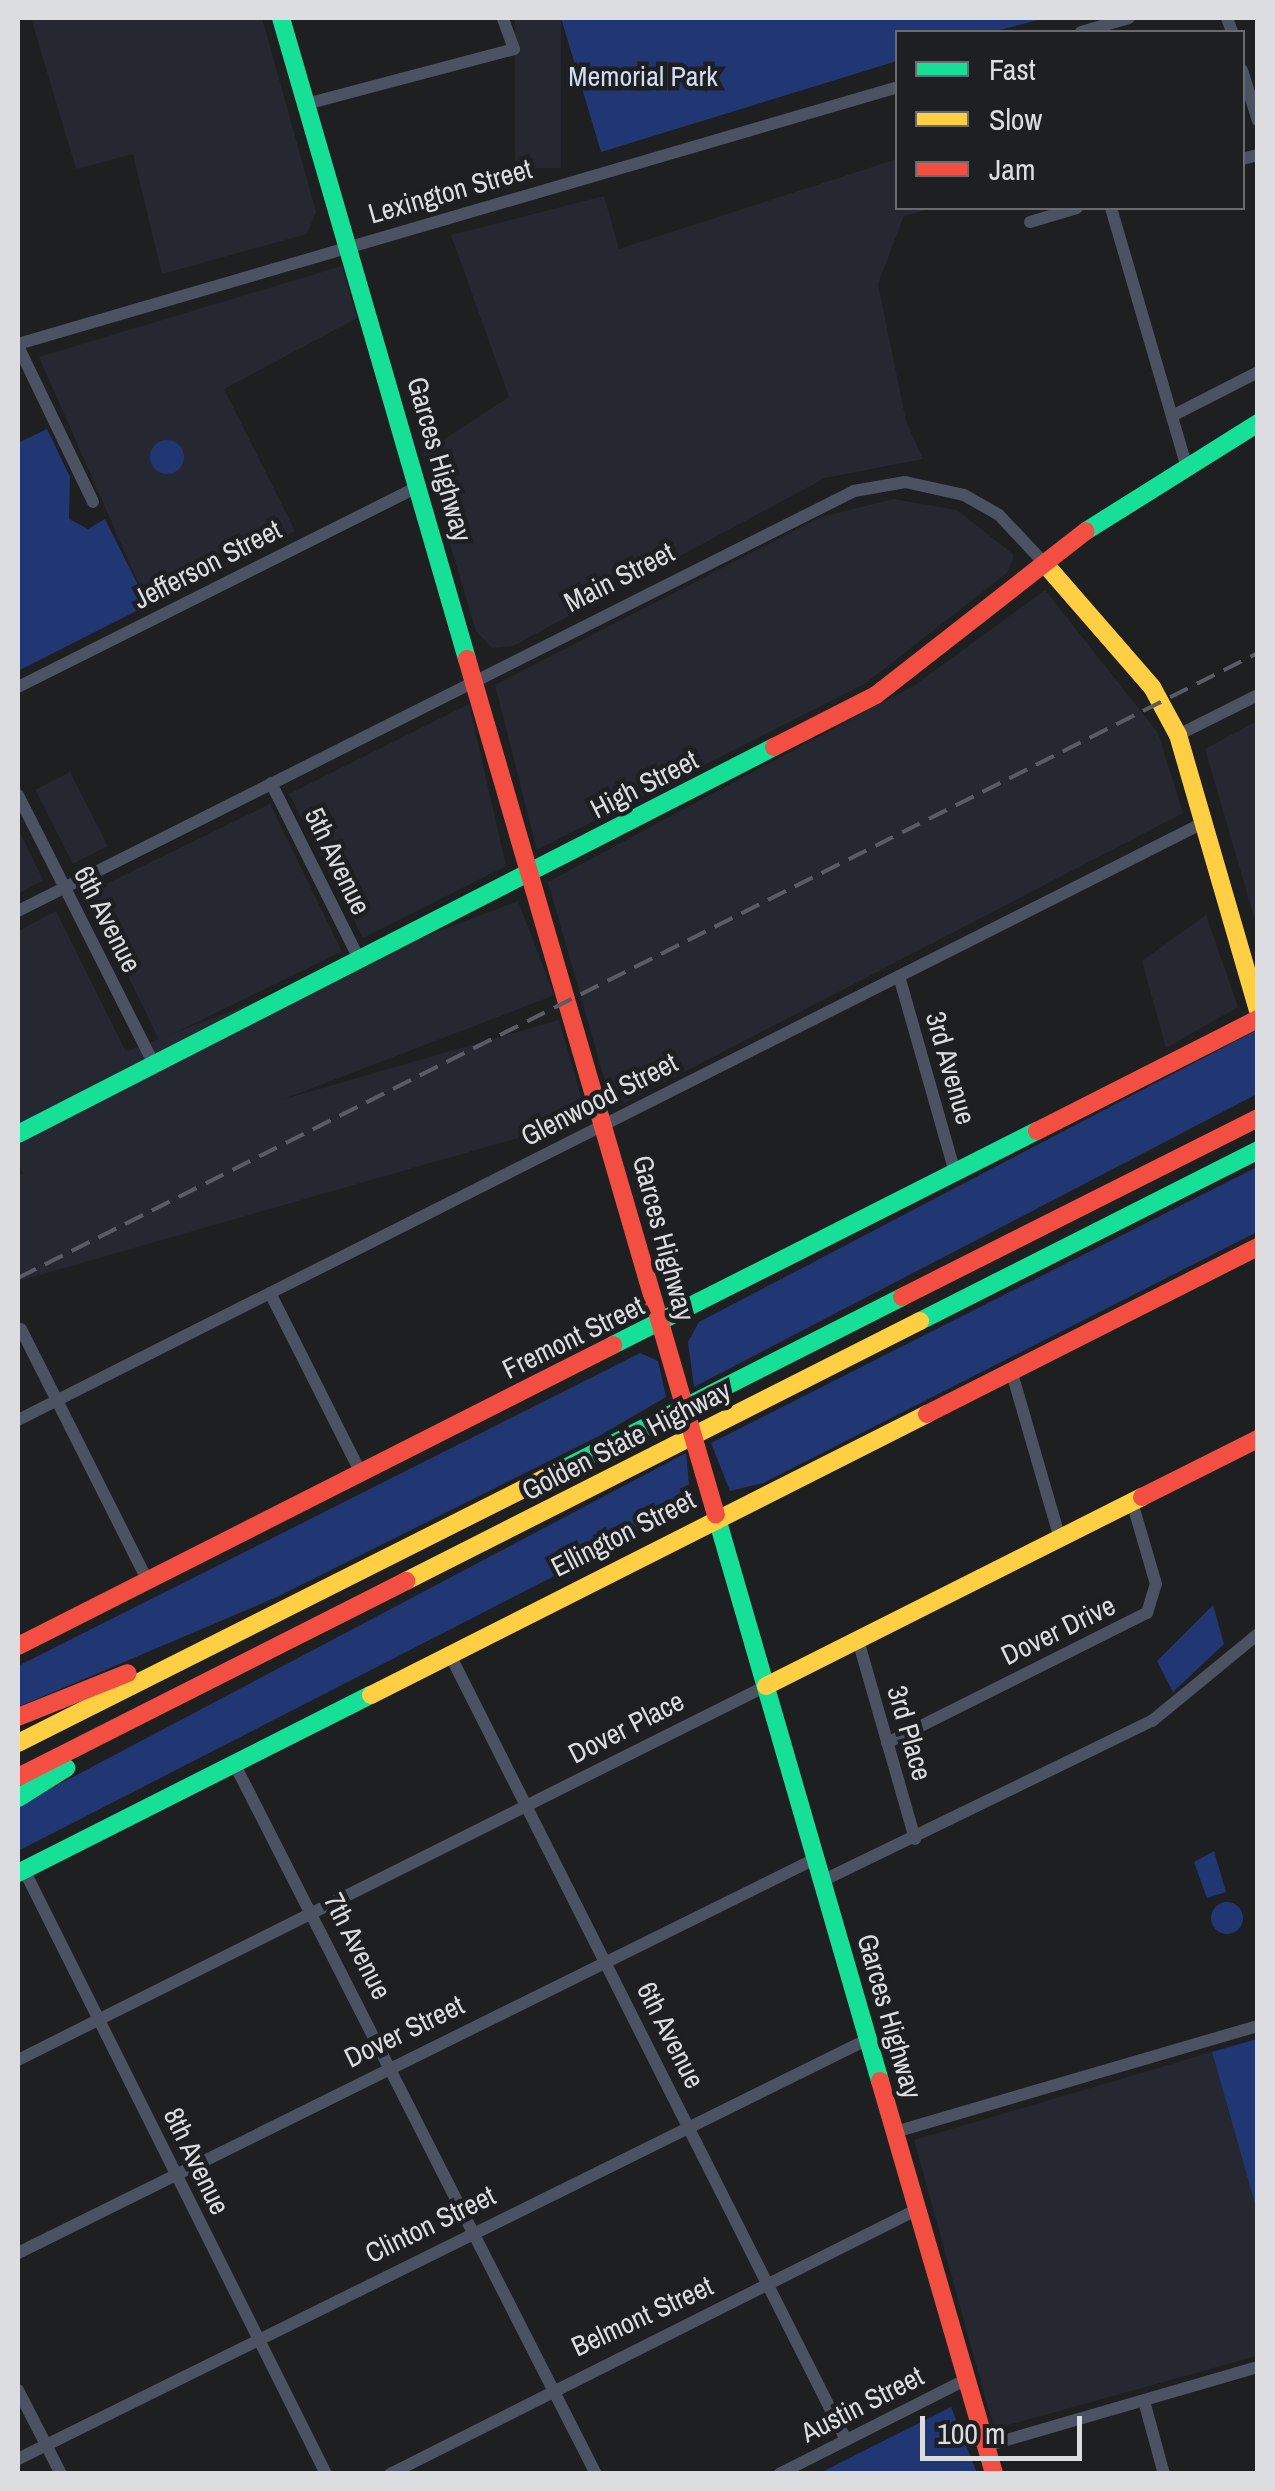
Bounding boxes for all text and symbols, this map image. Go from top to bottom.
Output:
legend [895,30,1245,210]
text: Fast [989,49,1036,89]
park label: Memorial Park [568,59,718,93]
text: Slow [989,99,1042,139]
text: Jam [989,149,1035,189]
street label: Lexington Street [364,152,536,230]
street label: Garces Highway [400,373,480,545]
street label: Jefferson Street [127,512,287,616]
street label: Main Street [558,535,680,619]
street label: High Street [585,743,703,825]
street label: 5th Avenue [298,802,378,920]
street label: 6th Avenue [67,860,149,978]
street label: 3rd Avenue [919,1007,983,1129]
street label: Glenwood Street [515,1045,683,1153]
street label: Garces Highway [626,1152,702,1324]
street label: Fremont Street [497,1288,649,1386]
street label: Golden State Highway [516,1373,736,1507]
street label: Ellington Street [545,1482,701,1584]
street label: Dover Drive [996,1588,1120,1672]
street label: 3rd Place [880,1682,940,1784]
street label: Dover Place [563,1684,689,1770]
street label: 7th Avenue [317,1887,399,2005]
street label: Garces Highway [850,1930,930,2102]
street label: 6th Avenue [630,1976,712,2094]
street label: Dover Street [339,1988,469,2074]
street label: 8th Avenue [157,2102,237,2220]
street label: Clinton Street [360,2178,500,2270]
street label: Belmont Street [566,2269,718,2363]
street label: Austin Street [795,2359,929,2449]
scale bar [925,2396,1088,2458]
text: 100 m [937,2413,1005,2453]

